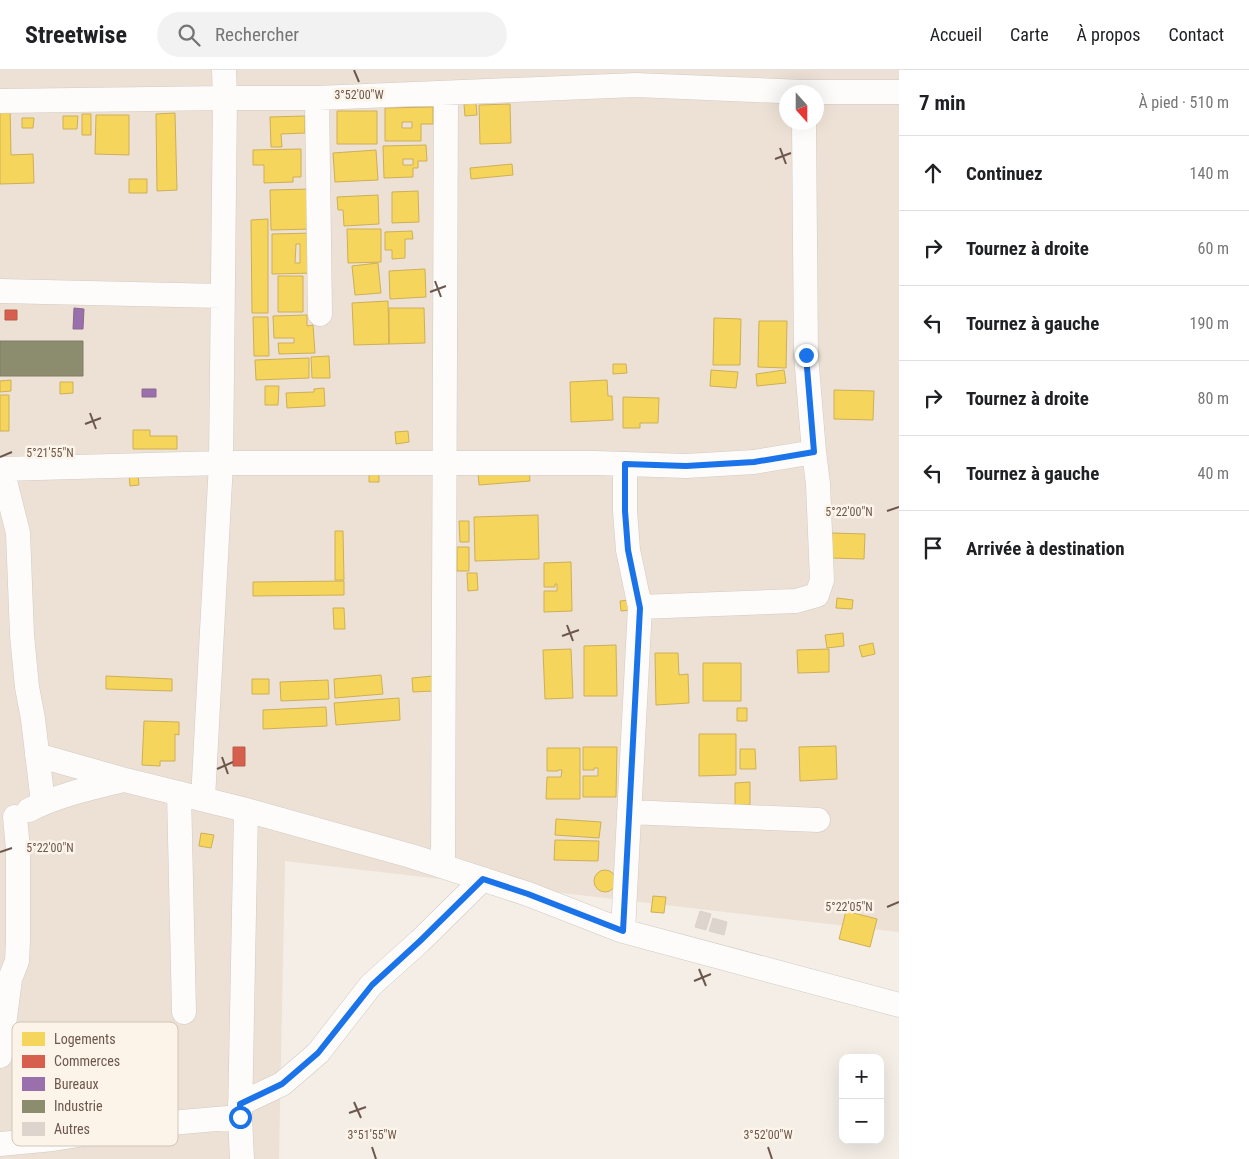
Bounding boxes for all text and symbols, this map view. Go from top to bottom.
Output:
search box [157,12,507,57]
text: Streetwise [25,21,127,49]
icon: search [175,21,203,49]
text: Rechercher [215,23,299,46]
text: Accueil [930,24,982,45]
text: Carte [1010,24,1049,45]
text: À propos [1077,24,1140,45]
text: Contact [1168,24,1224,45]
north arrow [779,85,824,130]
text: 3°52'00"W [334,88,384,102]
text: 7 min [919,91,966,115]
text: À pied · 510 m [1138,93,1229,112]
icon: ahead [919,159,947,187]
text: Continuez [966,162,1043,185]
text: 140 m [1190,164,1229,183]
icon: right [919,234,947,262]
text: Tournez à droite [966,237,1089,260]
text: 60 m [1197,239,1229,258]
icon: left [919,309,947,337]
text: Tournez à gauche [966,312,1099,335]
text: 190 m [1190,314,1229,333]
route end [795,344,818,367]
icon: right [919,384,947,412]
text: Tournez à droite [966,387,1089,410]
text: 80 m [1197,389,1229,408]
text: 5°21'55"N [26,446,74,460]
icon: left [919,459,947,487]
text: Tournez à gauche [966,462,1099,485]
text: 40 m [1197,464,1229,483]
text: 5°22'00"N [825,505,873,519]
icon: arrive [919,534,947,562]
text: Arrivée à destination [966,537,1125,560]
text: 5°22'00"N [26,841,74,855]
text: 5°22'05"N [825,900,873,914]
legend [12,1022,178,1146]
text: Logements [54,1031,116,1047]
text: Commerces [54,1053,120,1069]
map controls [839,1054,884,1144]
button: + [839,1054,884,1099]
text: Bureaux [54,1076,99,1092]
text: Industrie [54,1098,103,1114]
button: − [839,1099,884,1144]
route start [229,1106,252,1129]
text: Autres [54,1121,90,1137]
text: 3°51'55"W [347,1128,397,1142]
text: 3°52'00"W [743,1128,793,1142]

